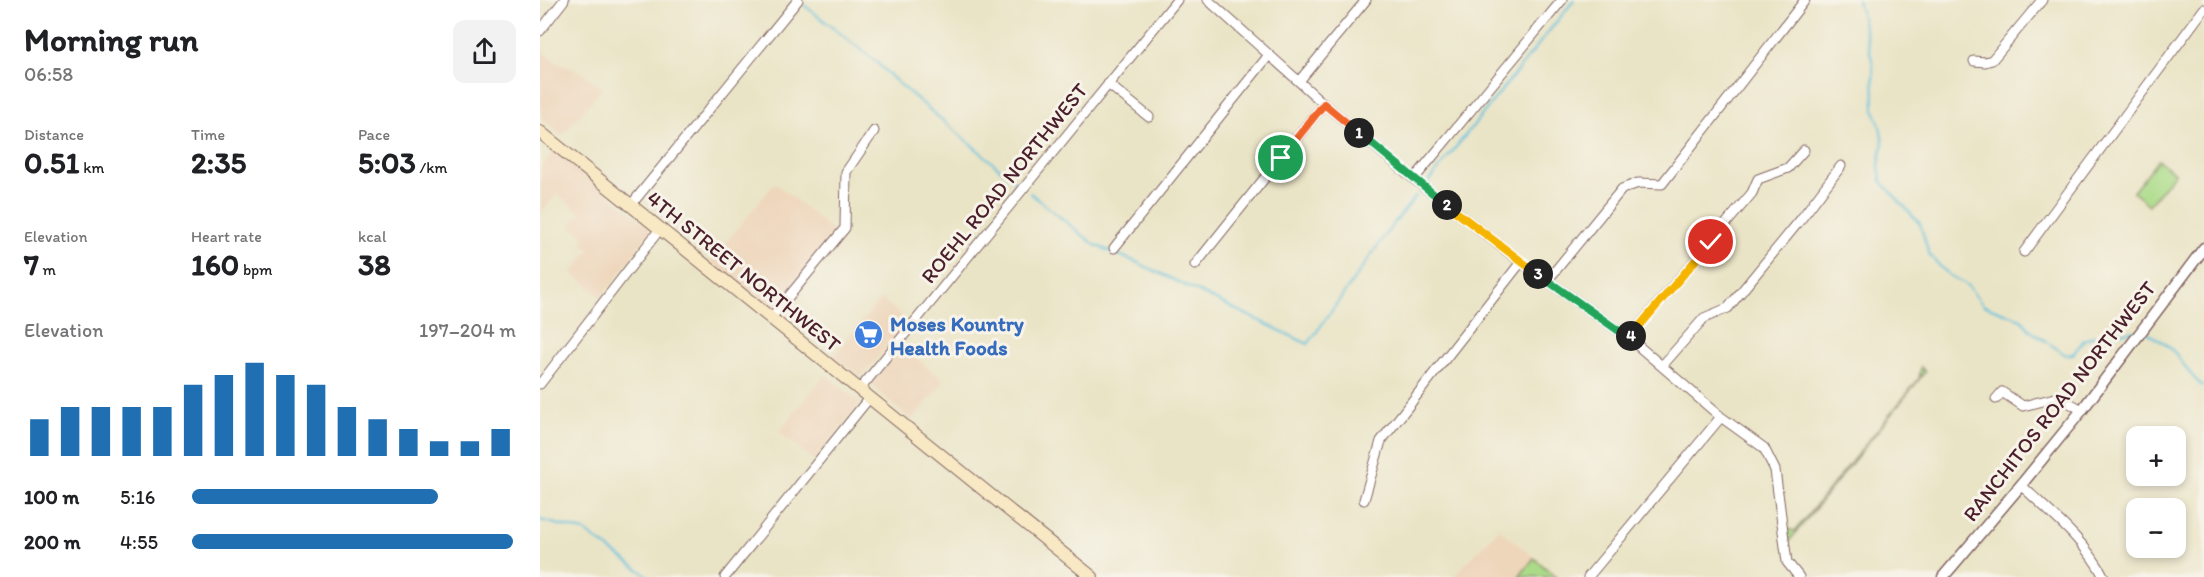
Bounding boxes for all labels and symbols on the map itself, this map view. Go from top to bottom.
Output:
street label: ROEHL ROAD NORTHWEST [916,78,1093,288]
pin: 1 [1344,118,1374,148]
pin [1255,132,1306,183]
street label: 4TH STREET NORTHWEST [642,185,846,357]
pin: 2 [1432,190,1462,220]
pin [1685,216,1736,267]
pin: 3 [1523,259,1553,289]
street label: RANCHITOS ROAD NORTHWEST [1957,276,2161,526]
place label: Moses Kountry Health Foods [890,311,1025,360]
supermarket icon: Moses Kountry Health Foods [853,319,885,351]
pin: 4 [1616,321,1646,351]

